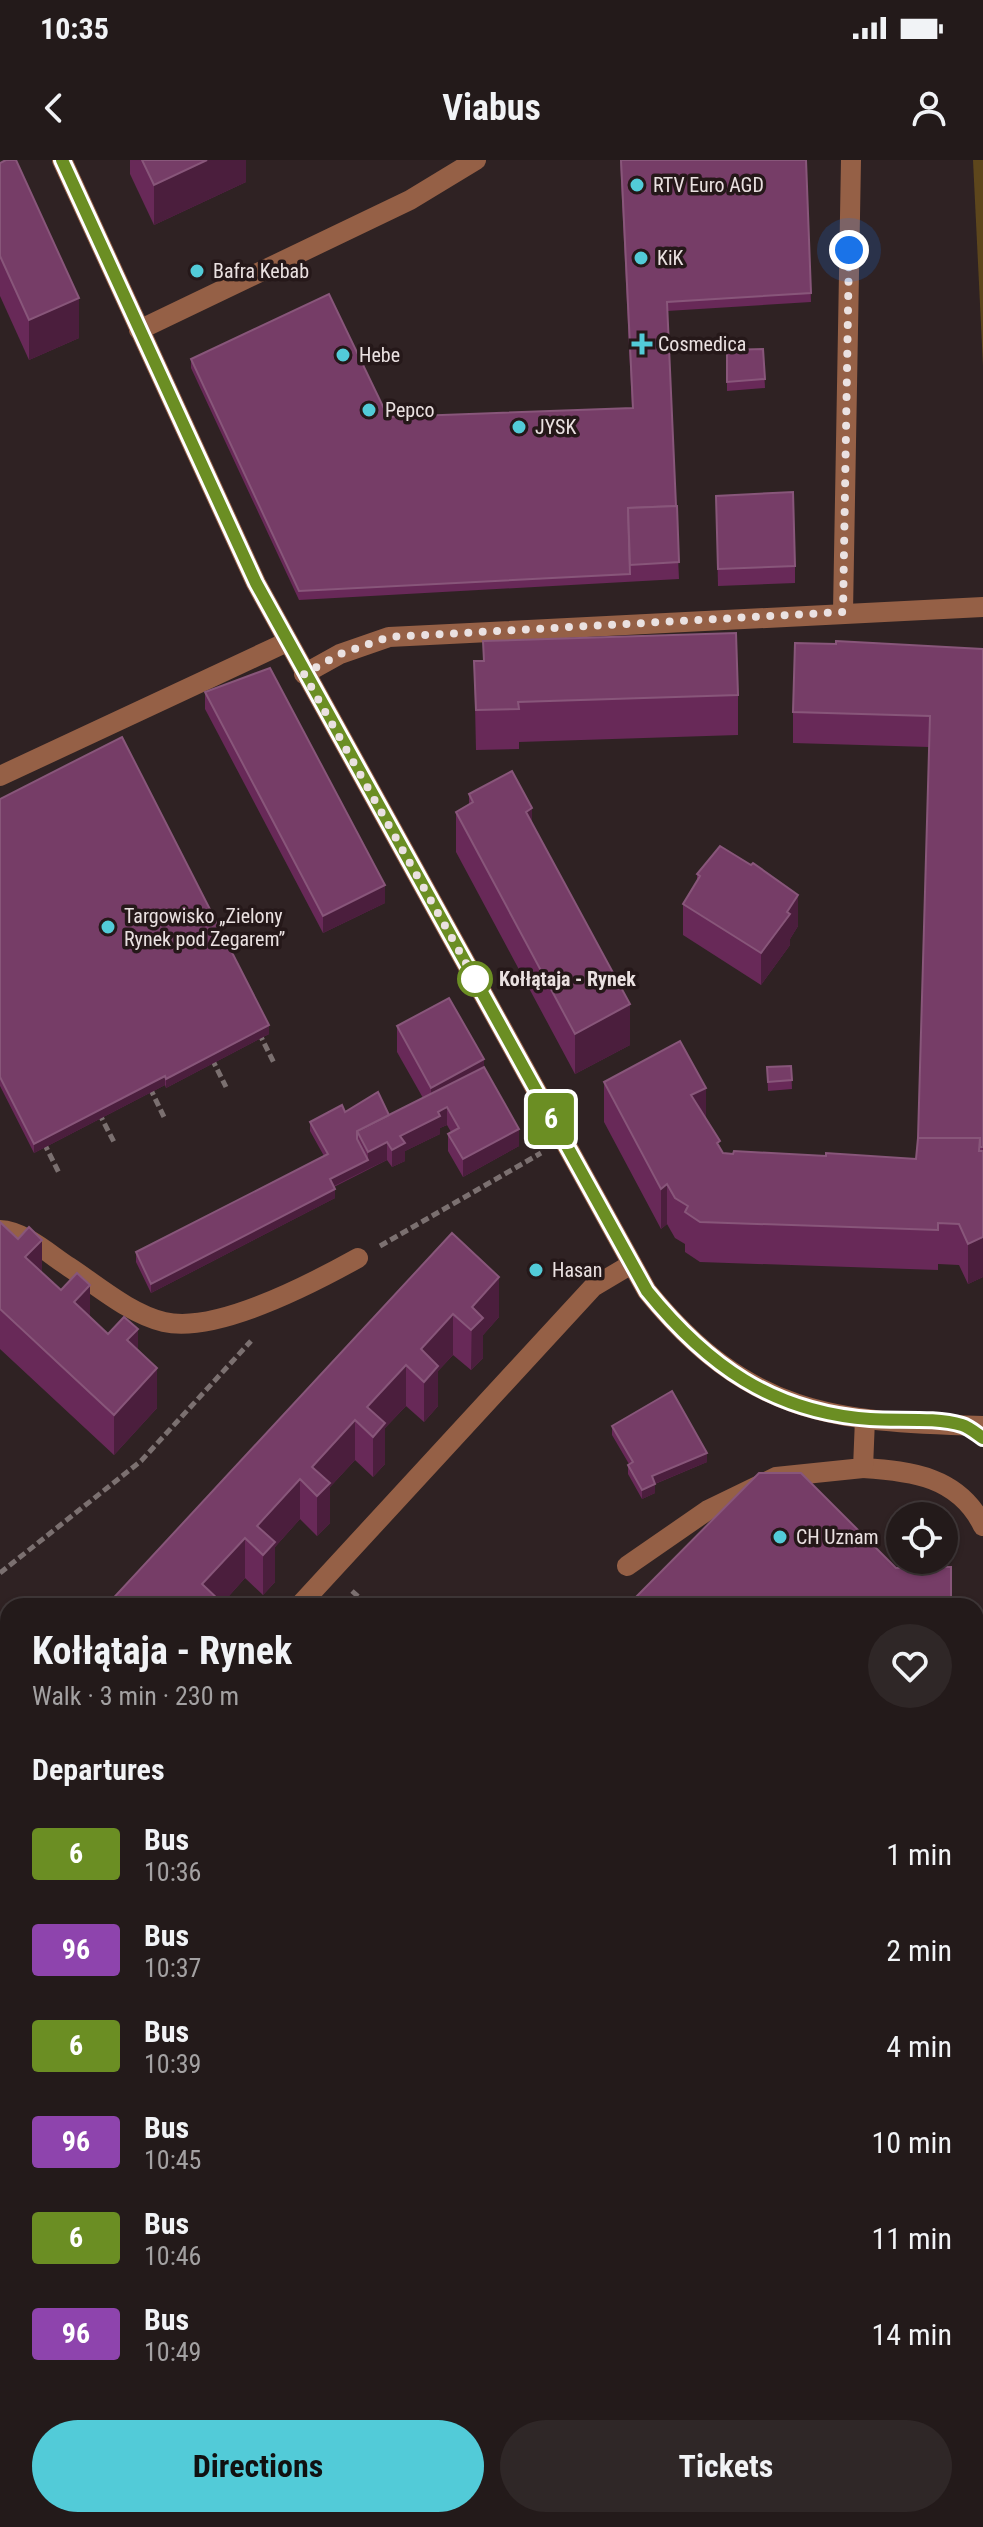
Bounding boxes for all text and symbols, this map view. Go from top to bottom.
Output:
text: 10:35 [40,11,109,46]
icon: back [32,86,76,130]
icon: person [907,86,951,130]
text: Viabus [442,87,541,129]
place label: RTV Euro AGD [653,173,764,197]
marker: RTV Euro AGD [628,176,646,194]
your location [829,230,869,270]
place label: KiK [657,246,683,270]
marker: KiK [632,249,650,267]
place label: Bafra Kebab [213,259,309,283]
marker: Bafra Kebab [188,262,206,280]
place label: Cosmedica [658,332,746,356]
marker: Cosmedica [633,335,651,353]
place label: Hebe [359,343,400,367]
marker: Hebe [334,346,352,364]
place label: Pepco [385,398,434,422]
marker: Pepco [360,401,378,419]
place label: JYSK [535,415,576,439]
marker: JYSK [510,418,528,436]
place label: Targowisko „Zielony Rynek pod Zegarem” [124,904,285,951]
marker: Targowisko „Zielony Rynek pod Zegarem” [99,918,117,936]
marker: Kołłątaja - Rynek [458,962,492,996]
place label: Kołłątaja - Rynek [499,967,636,991]
line badge: 6 [525,1093,577,1145]
text: 6 [544,1102,558,1135]
place label: Hasan [552,1258,602,1282]
marker: Hasan [527,1261,545,1279]
map controls [886,1502,958,1574]
button: locate [886,1502,958,1574]
place label: CH Uznam [796,1525,879,1549]
marker: CH Uznam [771,1528,789,1546]
button: heart [868,1624,952,1708]
text: Kołłątaja - Rynek [32,1629,292,1673]
text: Walk · 3 min · 230 m [32,1681,239,1711]
text: Departures [32,1752,165,1787]
text: Bus [144,1822,189,1857]
text: 6 [69,1837,83,1870]
text: 1 min [886,1837,952,1872]
text: 10:36 [144,1857,201,1887]
text: Bus [144,1918,189,1953]
text: 96 [62,1933,90,1966]
text: 2 min [886,1933,952,1968]
text: 10:37 [144,1953,201,1983]
text: Bus [144,2014,189,2049]
text: 6 [69,2029,83,2062]
text: 4 min [886,2029,952,2064]
text: 10:39 [144,2049,201,2079]
text: Bus [144,2110,189,2145]
text: 96 [62,2125,90,2158]
text: 10 min [871,2125,952,2160]
text: 10:45 [144,2145,201,2175]
text: Bus [144,2206,189,2241]
text: 6 [69,2221,83,2254]
text: 11 min [871,2221,952,2256]
text: 10:46 [144,2241,201,2271]
text: Bus [144,2302,189,2337]
text: 96 [62,2317,90,2350]
text: 14 min [871,2317,952,2352]
text: 10:49 [144,2337,201,2367]
button: Directions [32,2420,484,2512]
button: Tickets [500,2420,952,2512]

